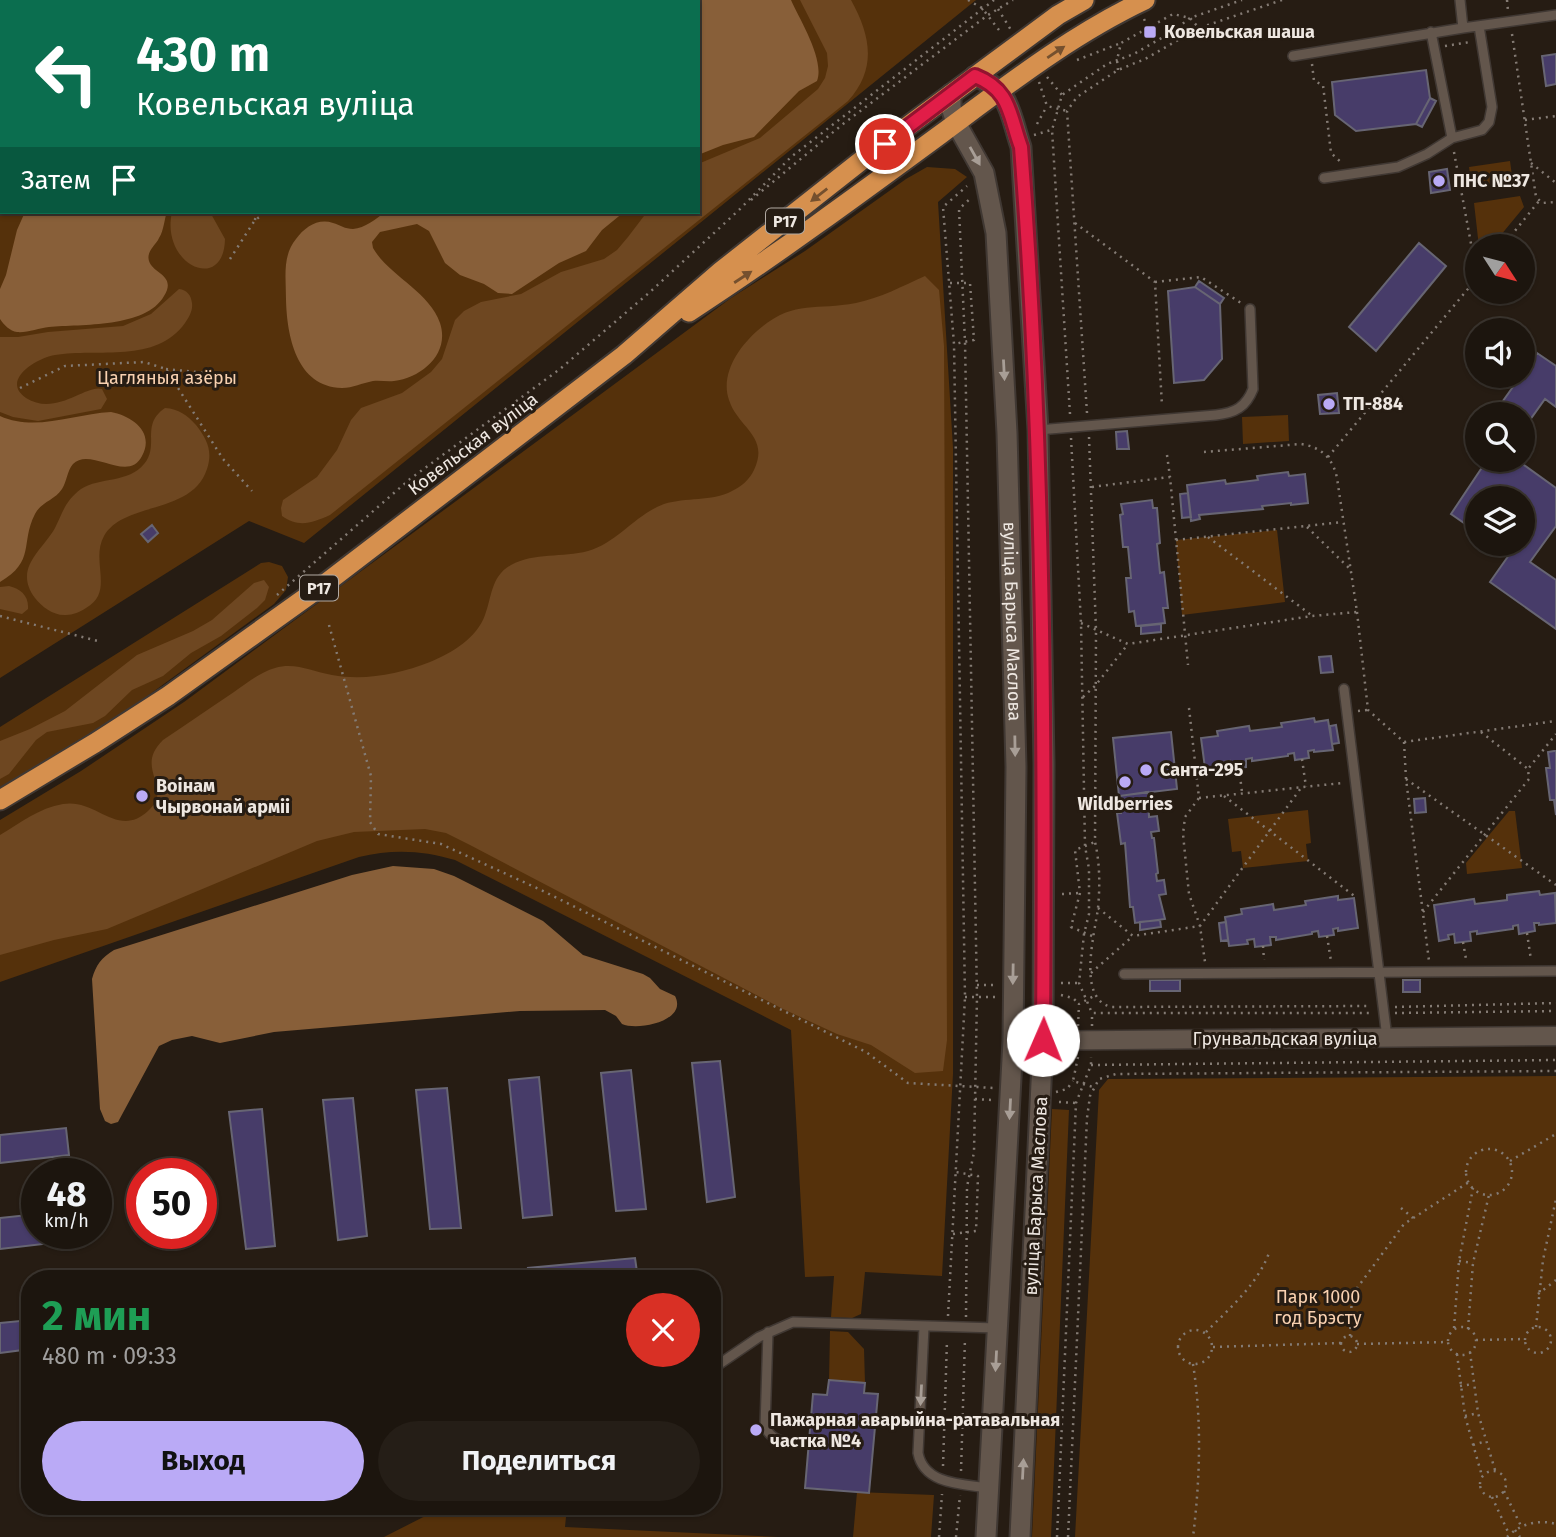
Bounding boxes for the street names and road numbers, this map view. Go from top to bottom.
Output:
road number: Р17 [766,209,804,234]
street label: Ковельская вуліца [404,388,542,500]
street label: вуліца Барыса Маслова [998,521,1026,721]
road number: Р17 [300,576,338,600]
street label: Грунвальдская вуліца [1192,1028,1378,1050]
street label: вуліца Барыса Маслова [1020,1096,1052,1296]

